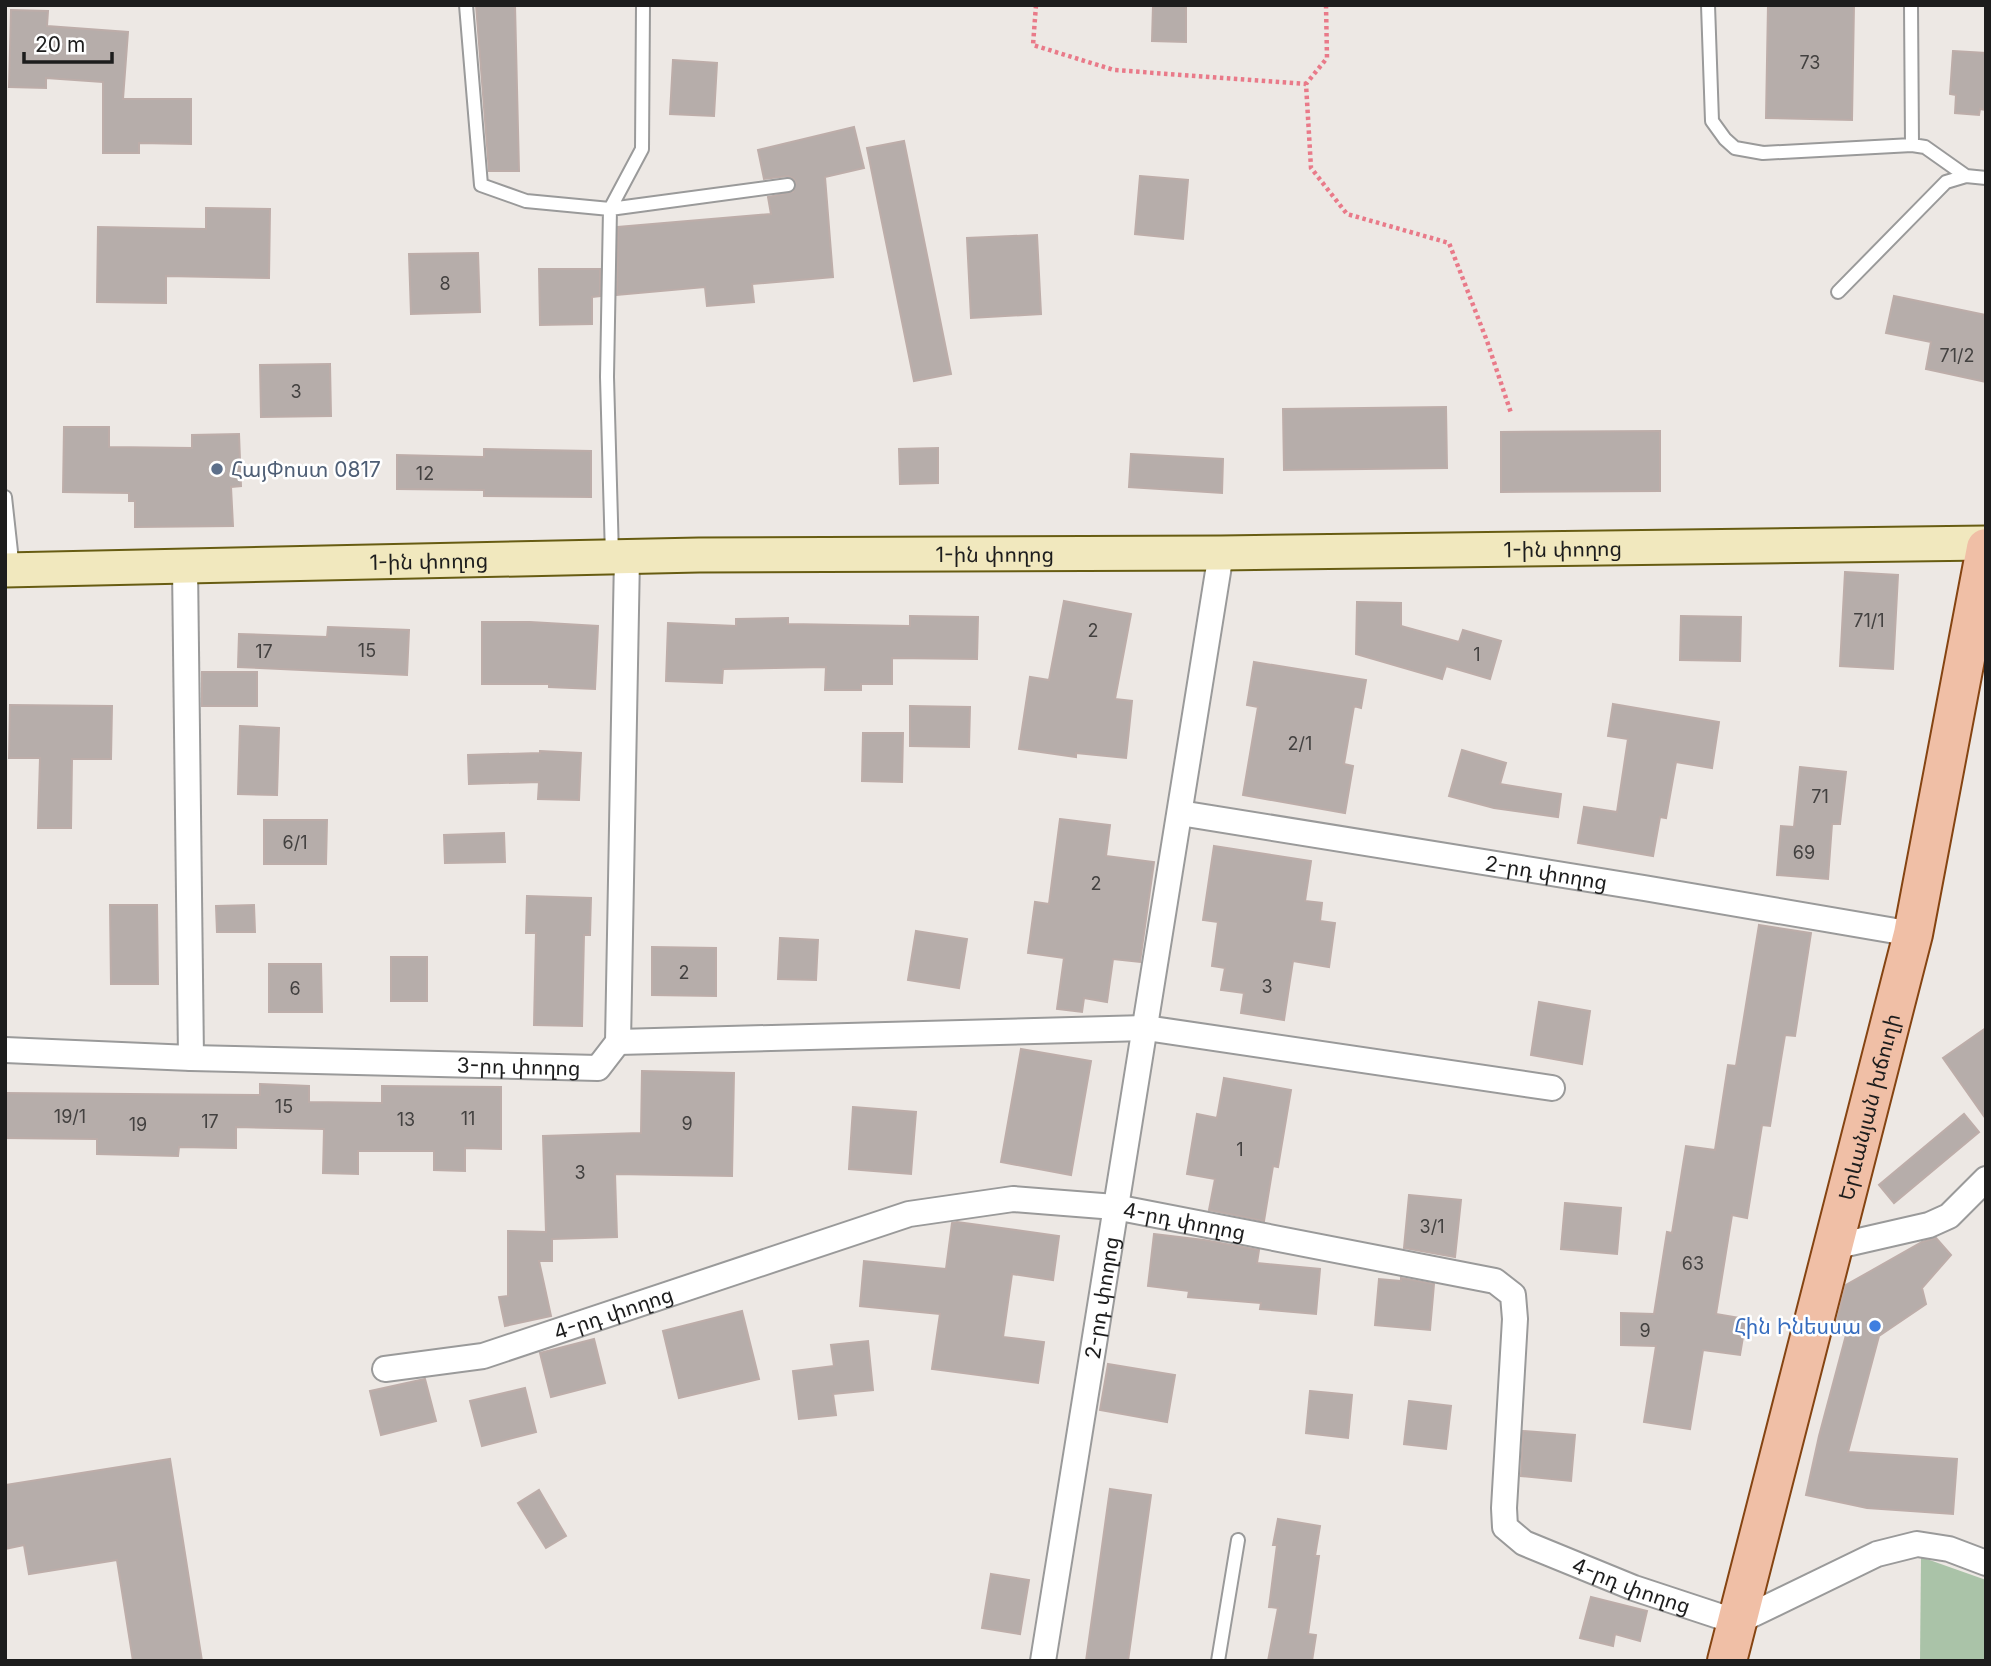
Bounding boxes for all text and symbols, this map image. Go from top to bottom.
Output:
scale bar [24,21,112,65]
text: 20 m [35,32,85,57]
house number: 73 [1799,52,1821,73]
house number: 8 [439,273,451,294]
house number: 71/2 [1940,345,1974,366]
house number: 3 [290,381,302,402]
place label: ՀայՓոստ 0817 [231,457,381,482]
marker: ՀայՓոստ 0817 [209,461,225,477]
house number: 12 [416,463,434,484]
street label: 1-ին փողոց [1503,535,1622,562]
street label: 1-ին փողոց [935,541,1054,567]
street label: 1-ին փողոց [369,547,488,575]
house number: 71/1 [1853,610,1885,631]
house number: 2 [1088,620,1098,641]
house number: 15 [358,640,376,661]
house number: 17 [255,641,273,662]
house number: 1 [1473,644,1481,665]
house number: 2/1 [1288,733,1312,754]
house number: 71 [1811,786,1829,807]
house number: 6/1 [283,832,307,853]
house number: 69 [1793,842,1815,863]
street label: 2-րդ փողոց [1483,850,1609,894]
house number: 2 [1091,873,1101,894]
house number: 2 [679,962,689,983]
house number: 3 [1261,976,1273,997]
house number: 6 [289,978,301,999]
street label: Երևանյան խճուղի [1833,1011,1905,1203]
street label: 3-րդ փողոց [456,1052,581,1080]
house number: 15 [275,1096,293,1117]
house number: 19/1 [54,1106,86,1127]
house number: 11 [461,1108,475,1129]
house number: 13 [397,1109,415,1130]
house number: 17 [201,1111,219,1132]
house number: 9 [681,1113,693,1134]
house number: 19 [129,1114,147,1135]
house number: 1 [1236,1139,1244,1160]
house number: 3 [574,1162,586,1183]
street label: 4-րդ փողոց [1121,1196,1248,1245]
house number: 3/1 [1420,1216,1444,1237]
street label: 2-րդ փողոց [1079,1235,1124,1361]
house number: 63 [1682,1253,1704,1274]
street label: 4-րդ փողոց [550,1281,676,1344]
place label: Հին Ինեսսա [1734,1314,1861,1339]
marker: Հին Ինեսսա [1867,1318,1883,1334]
house number: 9 [1639,1320,1651,1341]
street label: 4-րդ փողոց [1569,1552,1694,1618]

